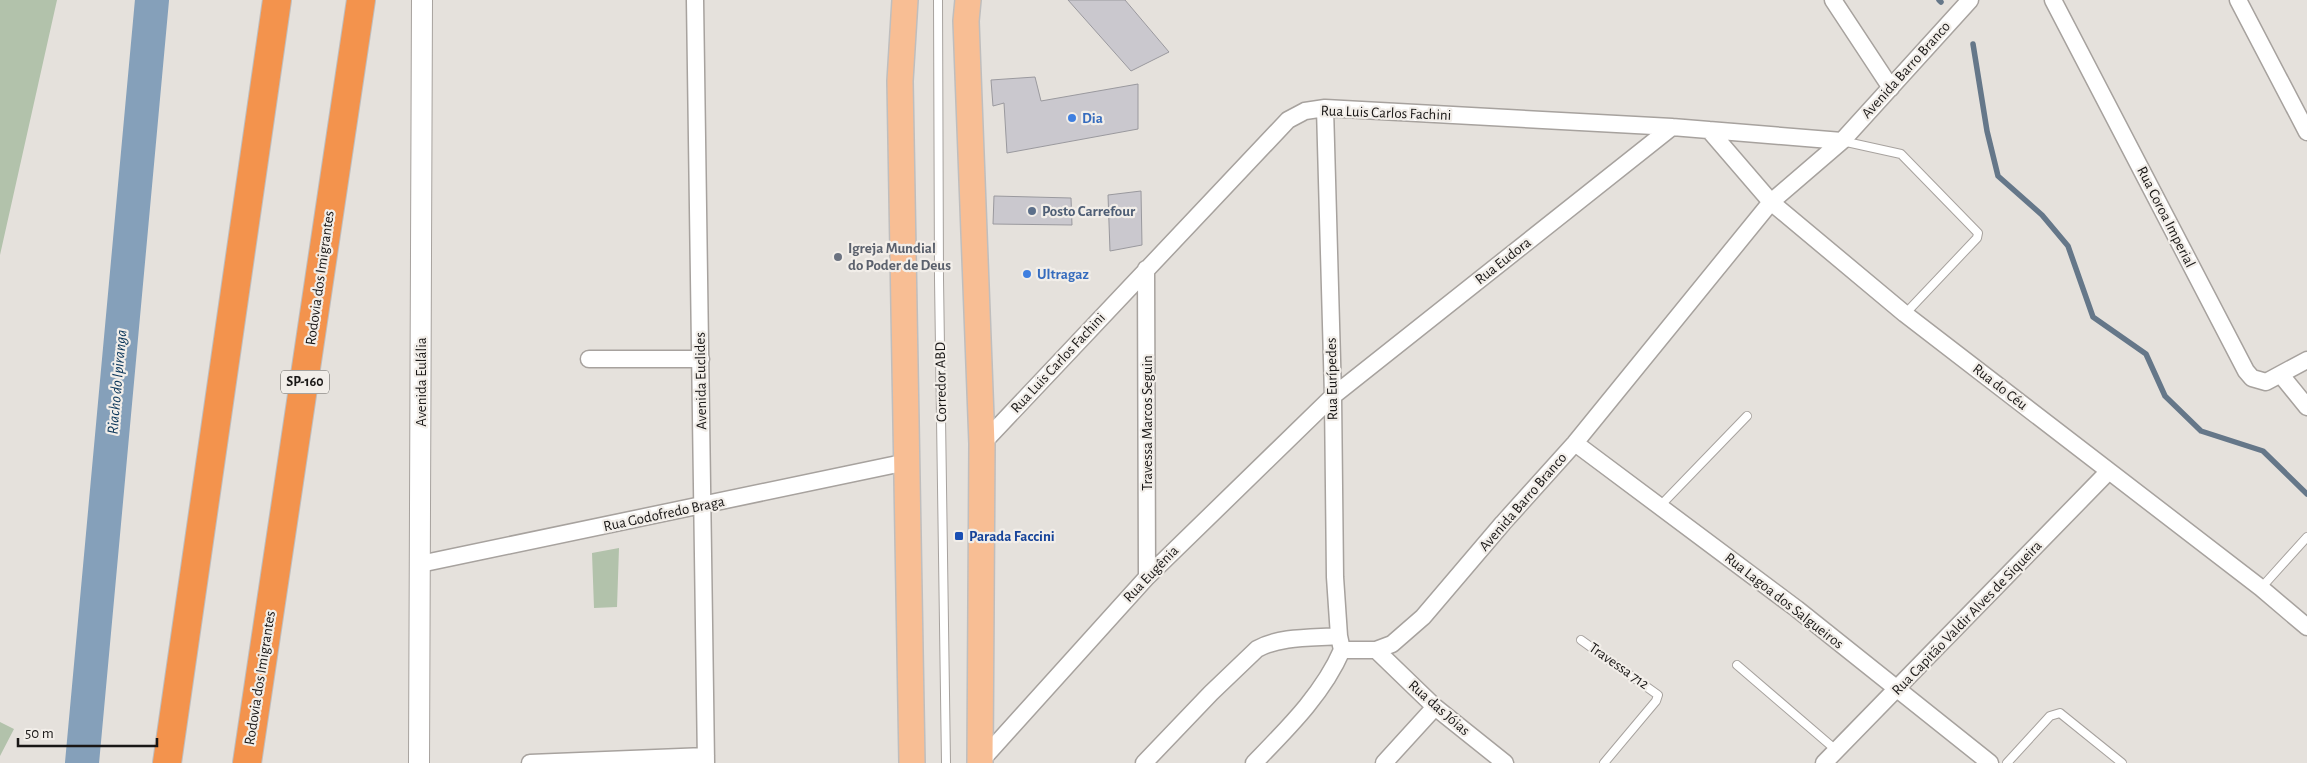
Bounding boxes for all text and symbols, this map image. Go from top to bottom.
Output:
street label: Avenida Barro Branco [1859,19,1953,121]
street label: Rua Luis Carlos Fachini [1320,103,1452,123]
place label: Dia [1082,111,1103,126]
marker: Dia [1066,112,1078,124]
street label: Rua Coroa Imperial [2134,164,2198,270]
place label: Posto Carrefour [1042,204,1136,219]
marker: Posto Carrefour [1026,205,1038,217]
street label: Rodovia dos Imigrantes [303,210,337,346]
street label: Rua Eudora [1472,235,1534,287]
place label: Igreja Mundial do Poder de Deus [848,241,951,273]
marker: Igreja Mundial do Poder de Deus [832,251,844,263]
place label: Ultragaz [1037,267,1089,282]
marker: Ultragaz [1021,268,1033,280]
street label: Rua Luis Carlos Fachini [1008,310,1108,416]
water label: Riacho do Ipiranga [104,329,131,435]
street label: Avenida Euclides [693,332,709,430]
street label: Avenida Eulália [414,337,429,427]
street label: Rua Eurípedes [1324,337,1340,421]
street label: Corredor ABD [933,342,949,422]
street label: Travessa Marcos Seguin [1140,355,1155,491]
street label: Rua do Céu [1970,361,2030,413]
road number: SP-160 [281,371,329,394]
street label: Avenida Barro Branco [1476,450,1570,554]
street label: Rua Godofredo Braga [602,494,726,534]
place label: Parada Faccini [969,529,1055,544]
marker: Parada Faccini [953,530,965,542]
street label: Rua Capitão Valdir Alves de Siqueira [1889,538,2045,698]
street label: Rua Eugênia [1121,543,1182,605]
street label: Rua Lagoa dos Salgueiros [1722,550,1846,652]
street label: Rodovia dos Imigrantes [242,610,278,746]
street label: Travessa 712 [1586,640,1652,692]
street label: Rua das Jóias [1406,678,1472,738]
scale bar [18,716,156,748]
text: 50 m [25,726,54,741]

